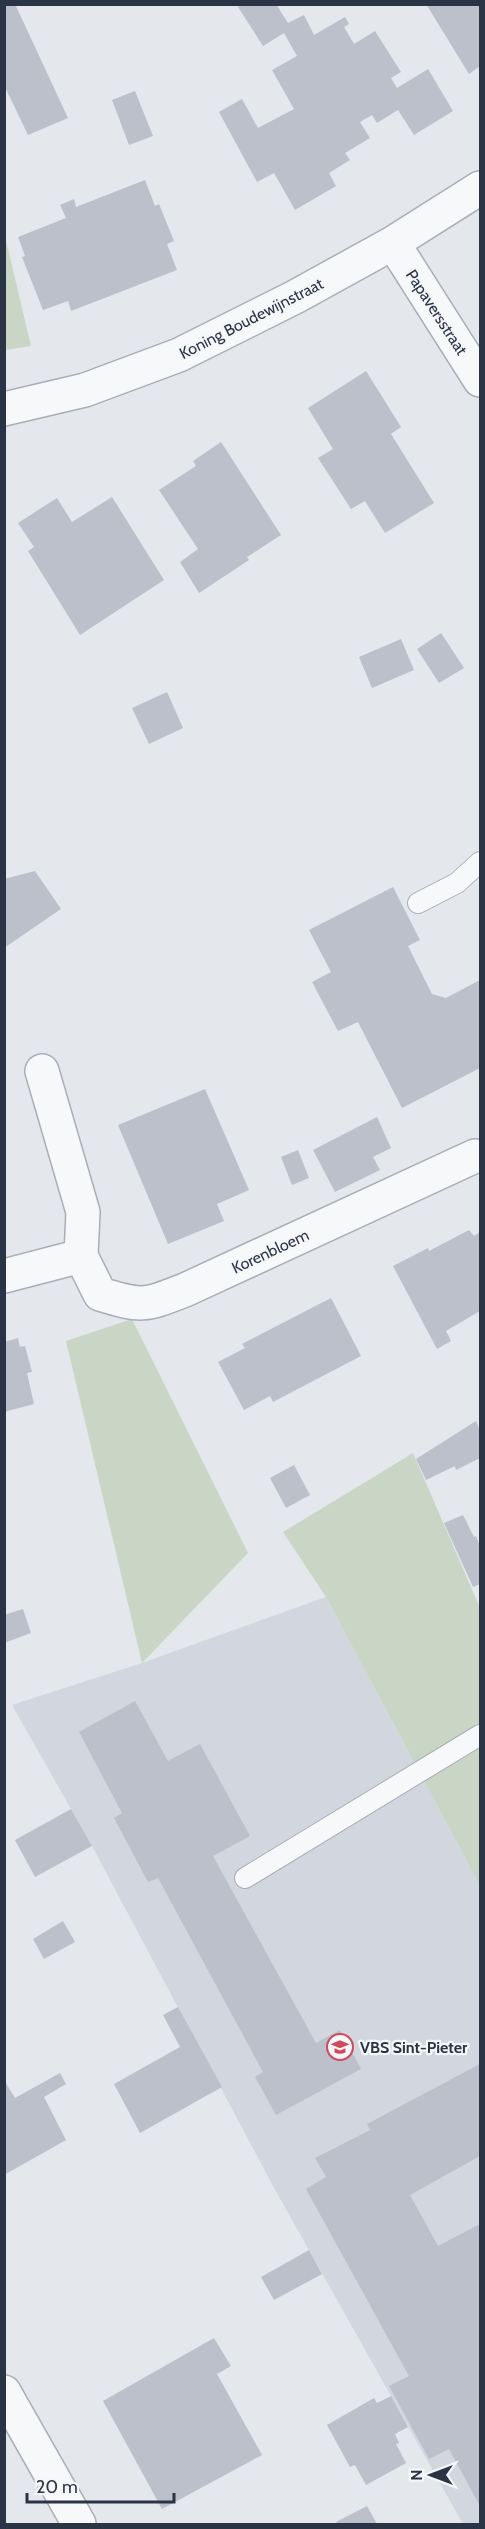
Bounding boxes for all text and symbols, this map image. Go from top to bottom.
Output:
street label: Papaversstraat [402,266,472,359]
street label: Koning Boudewijnstraat [176,274,327,363]
street label: Korenbloem [229,1225,312,1278]
school or university icon: VBS Sint-Pieter [325,2032,355,2062]
place label: VBS Sint-Pieter [360,2038,468,2057]
north arrow [401,2445,461,2505]
scale bar [27,2466,174,2504]
text: N [407,2469,426,2481]
text: 20 m [36,2476,78,2498]

